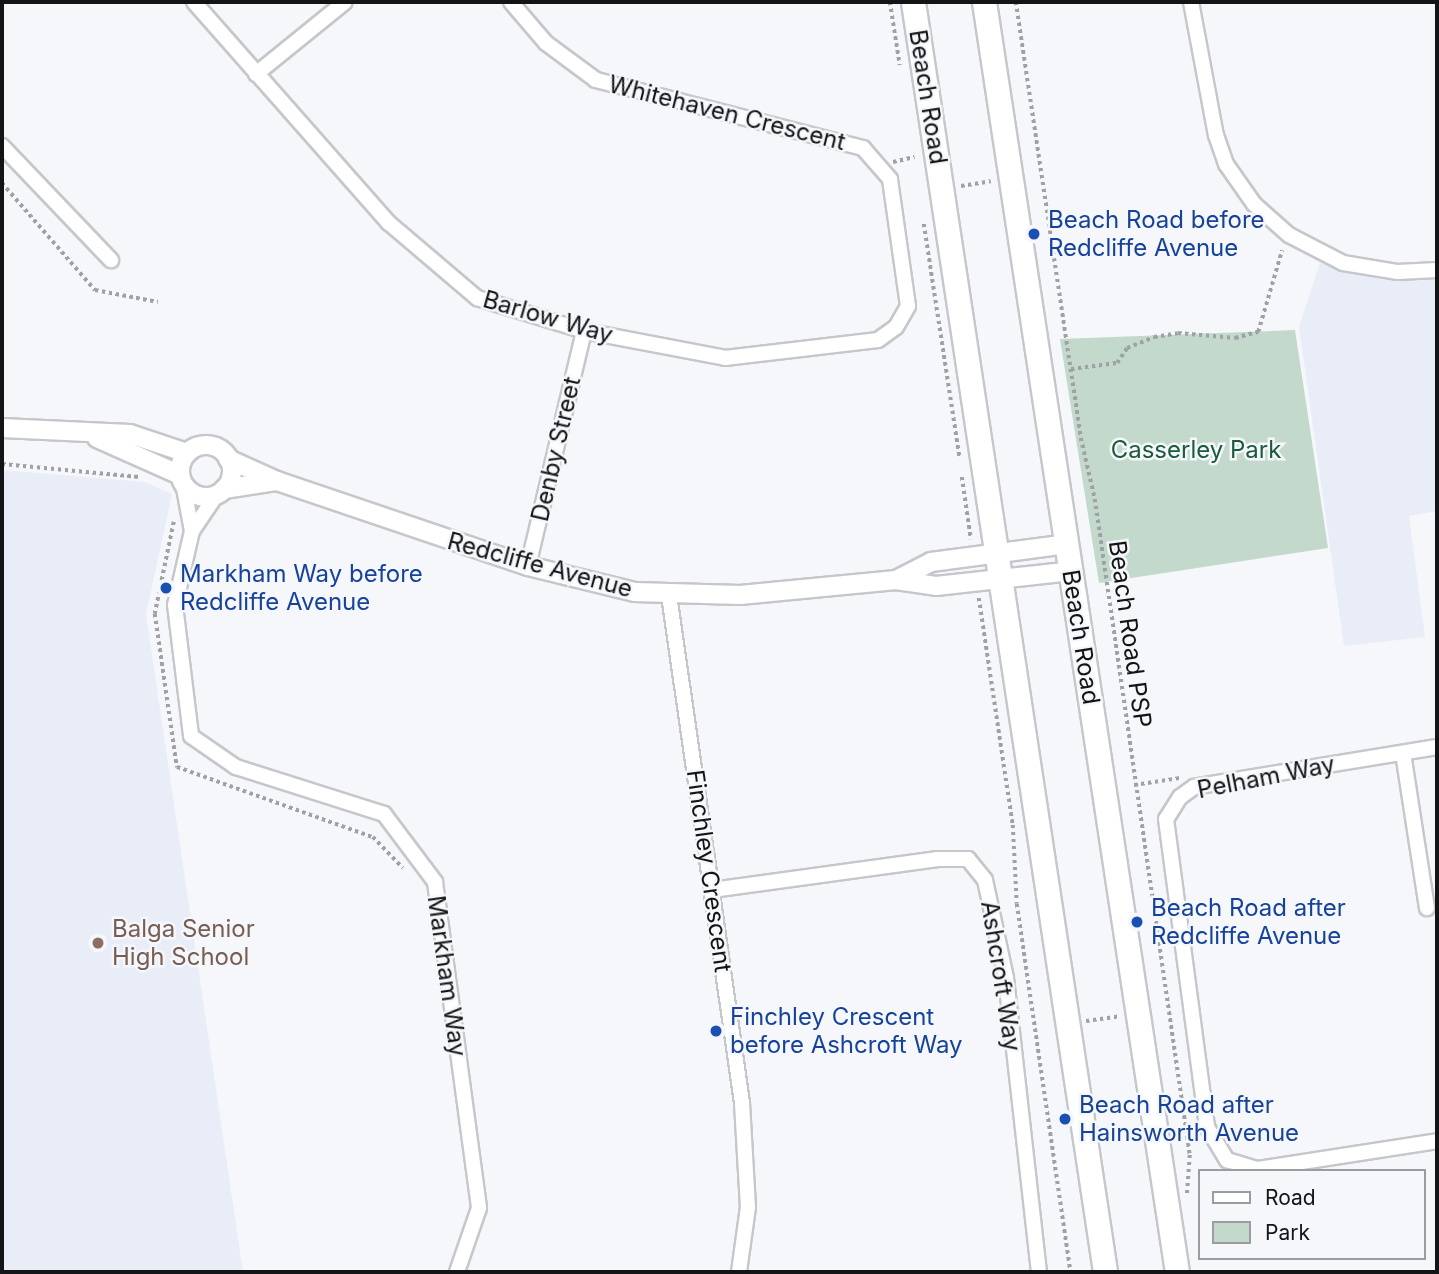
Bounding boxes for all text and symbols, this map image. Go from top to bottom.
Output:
street label: Beach Road [903,28,953,166]
street label: Whitehaven Crescent [606,70,848,156]
place label: Beach Road before Redcliffe Avenue [1048,206,1265,262]
marker: Beach Road before Redcliffe Avenue [1026,226,1042,242]
street label: Barlow Way [480,285,616,349]
street label: Denby Street [525,374,587,524]
park label: Casserley Park [1111,436,1281,464]
street label: Redcliffe Avenue [444,526,636,604]
street label: Beach Road PSP [1103,539,1157,729]
place label: Markham Way before Redcliffe Avenue [180,560,423,616]
street label: Beach Road [1056,568,1106,706]
marker: Markham Way before Redcliffe Avenue [158,580,174,596]
street label: Pelham Way [1195,750,1337,804]
street label: Finchley Crescent [681,768,737,974]
street label: Markham Way [421,894,473,1058]
place label: Beach Road after Redcliffe Avenue [1151,894,1346,950]
street label: Ashcroft Way [975,899,1027,1053]
marker: Beach Road after Redcliffe Avenue [1129,914,1145,930]
place label: Balga Senior High School [112,915,255,971]
marker: Balga Senior High School [90,935,106,951]
place label: Finchley Crescent before Ashcroft Way [730,1003,962,1059]
marker: Finchley Crescent before Ashcroft Way [708,1023,724,1039]
place label: Beach Road after Hainsworth Avenue [1079,1091,1299,1147]
marker: Beach Road after Hainsworth Avenue [1057,1111,1073,1127]
legend [1198,1169,1425,1260]
text: Road [1265,1185,1316,1210]
text: Park [1265,1220,1310,1245]

